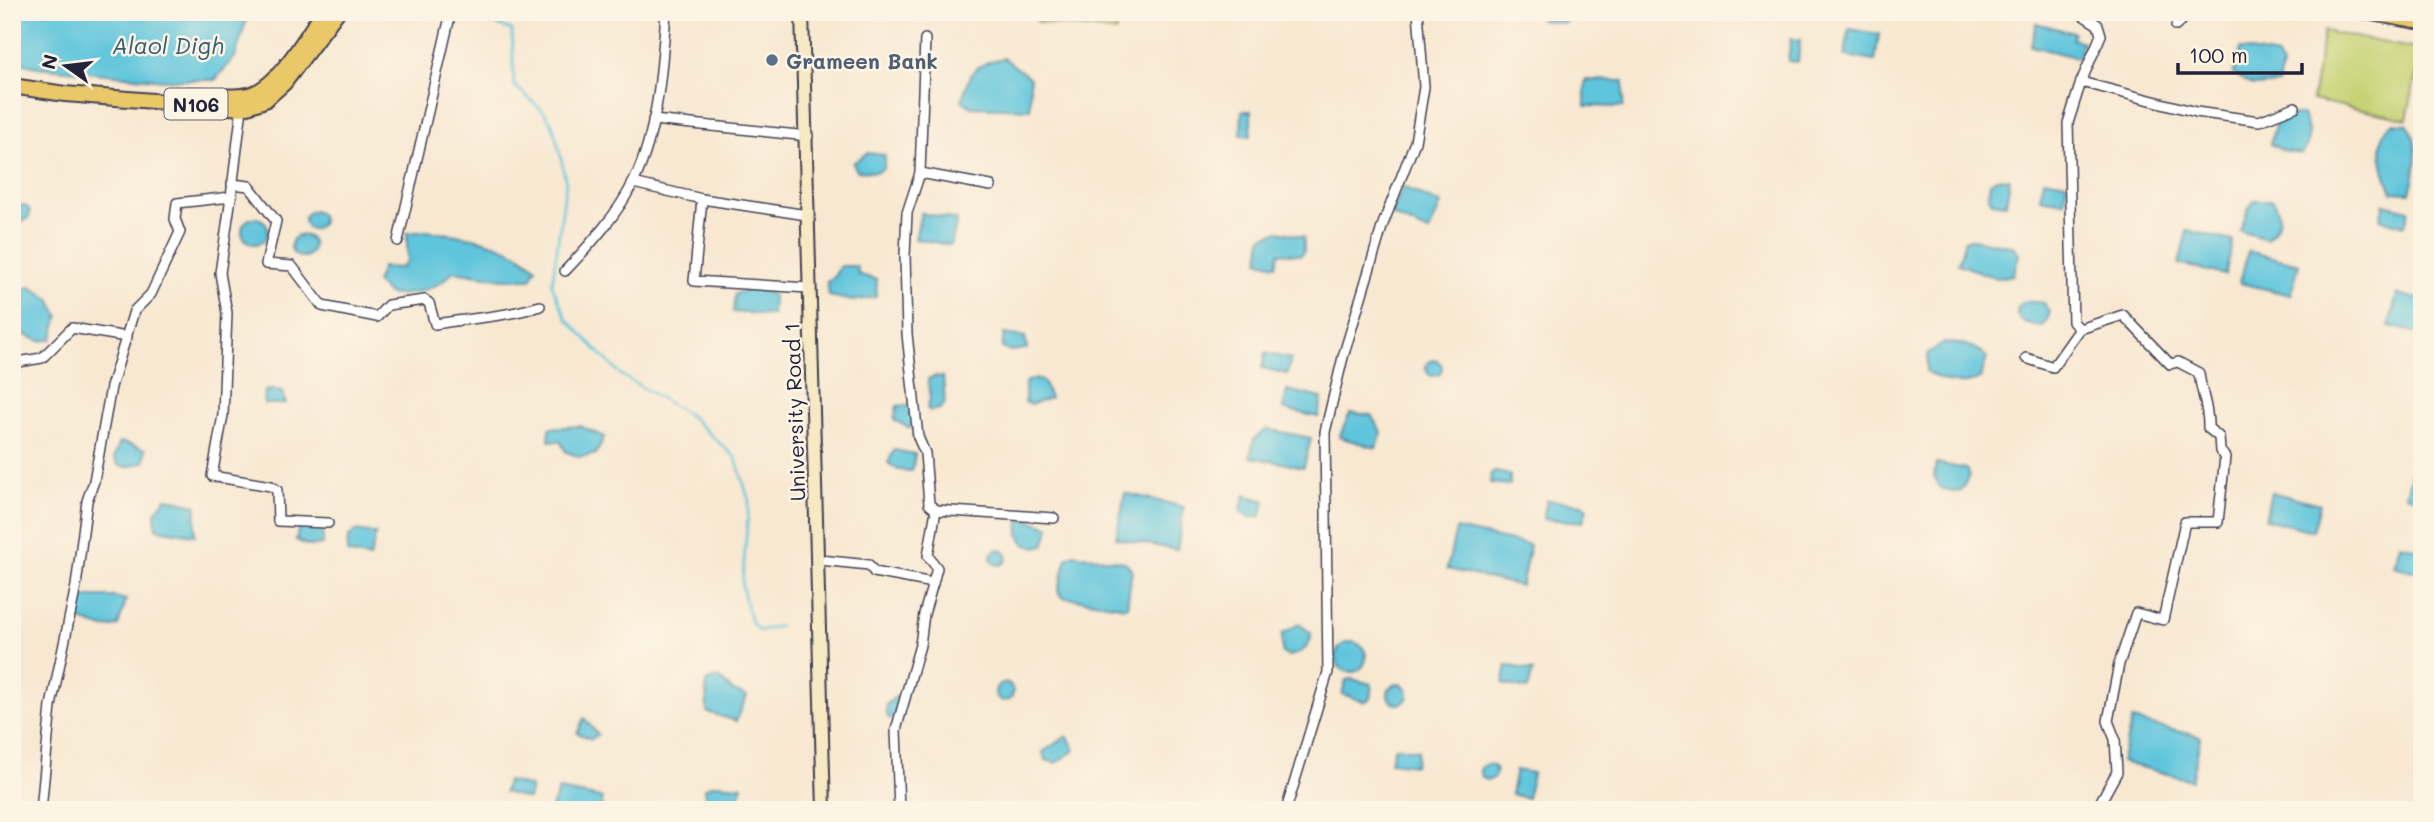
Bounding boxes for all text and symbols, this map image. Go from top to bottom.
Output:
water label: Alaol Digh [112,30,224,60]
north arrow [32,32,102,102]
scale bar [2178,32,2303,76]
text: 100 m [2189,41,2248,68]
place label: Grameen Bank [786,47,938,74]
text: N [35,52,63,72]
marker: Grameen Bank [764,52,780,68]
road number: N106 [164,88,228,120]
street label: University Road 1 [777,322,811,502]

